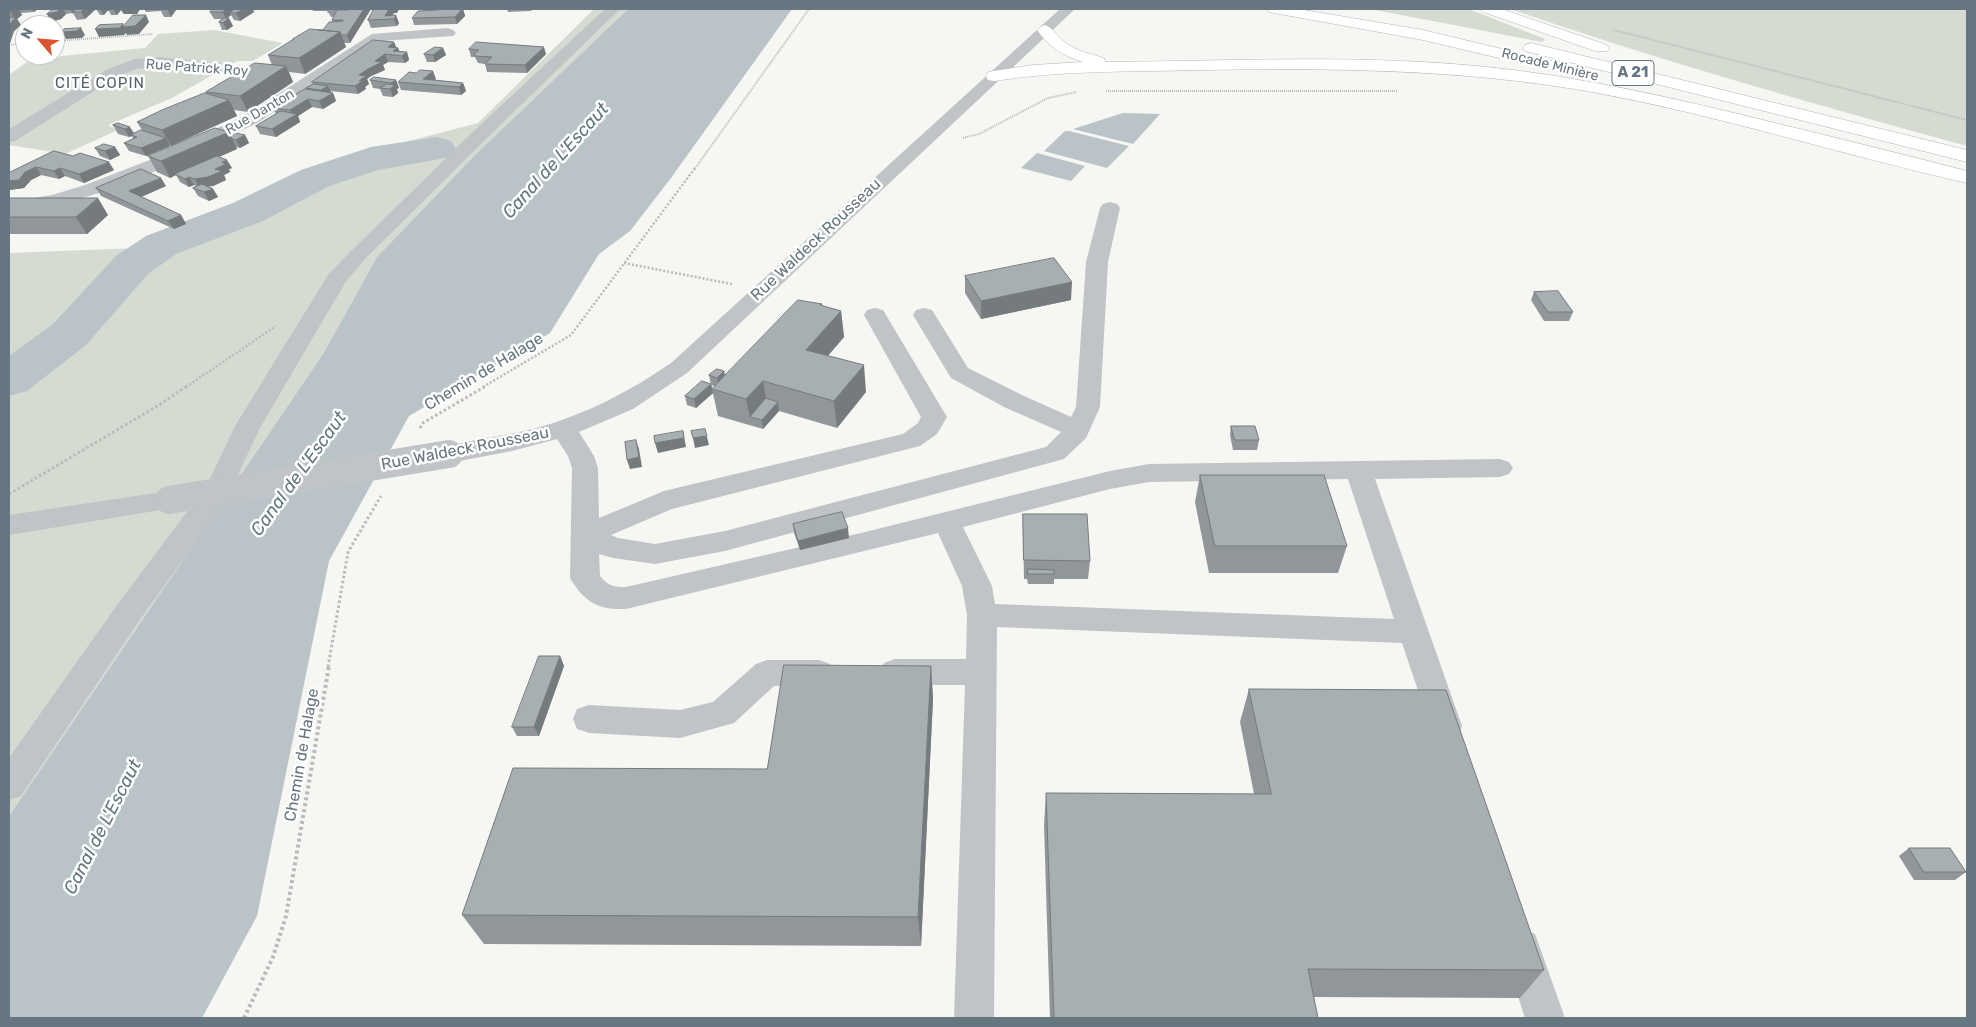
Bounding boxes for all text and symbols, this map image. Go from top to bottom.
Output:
north arrow [15,15,65,65]
text: N [17,25,37,42]
street label: Rocade Minière [1500,45,1600,85]
street label: Rue Patrick Roy [145,56,249,80]
road number: A 21 [1612,60,1654,86]
district label: CITÉ COPIN [54,75,146,93]
street label: Rue Danton [223,86,297,138]
water label: Canal de L'Escaut [498,99,614,223]
street label: Rue Waldeck Rousseau [747,175,885,305]
street label: Chemin de Halage [421,329,547,415]
water label: Canal de L'Escaut [247,408,351,540]
street label: Rue Waldeck Rousseau [379,423,551,475]
street label: Chemin de Halage [281,687,323,823]
water label: Canal de L'Escaut [60,756,146,898]

